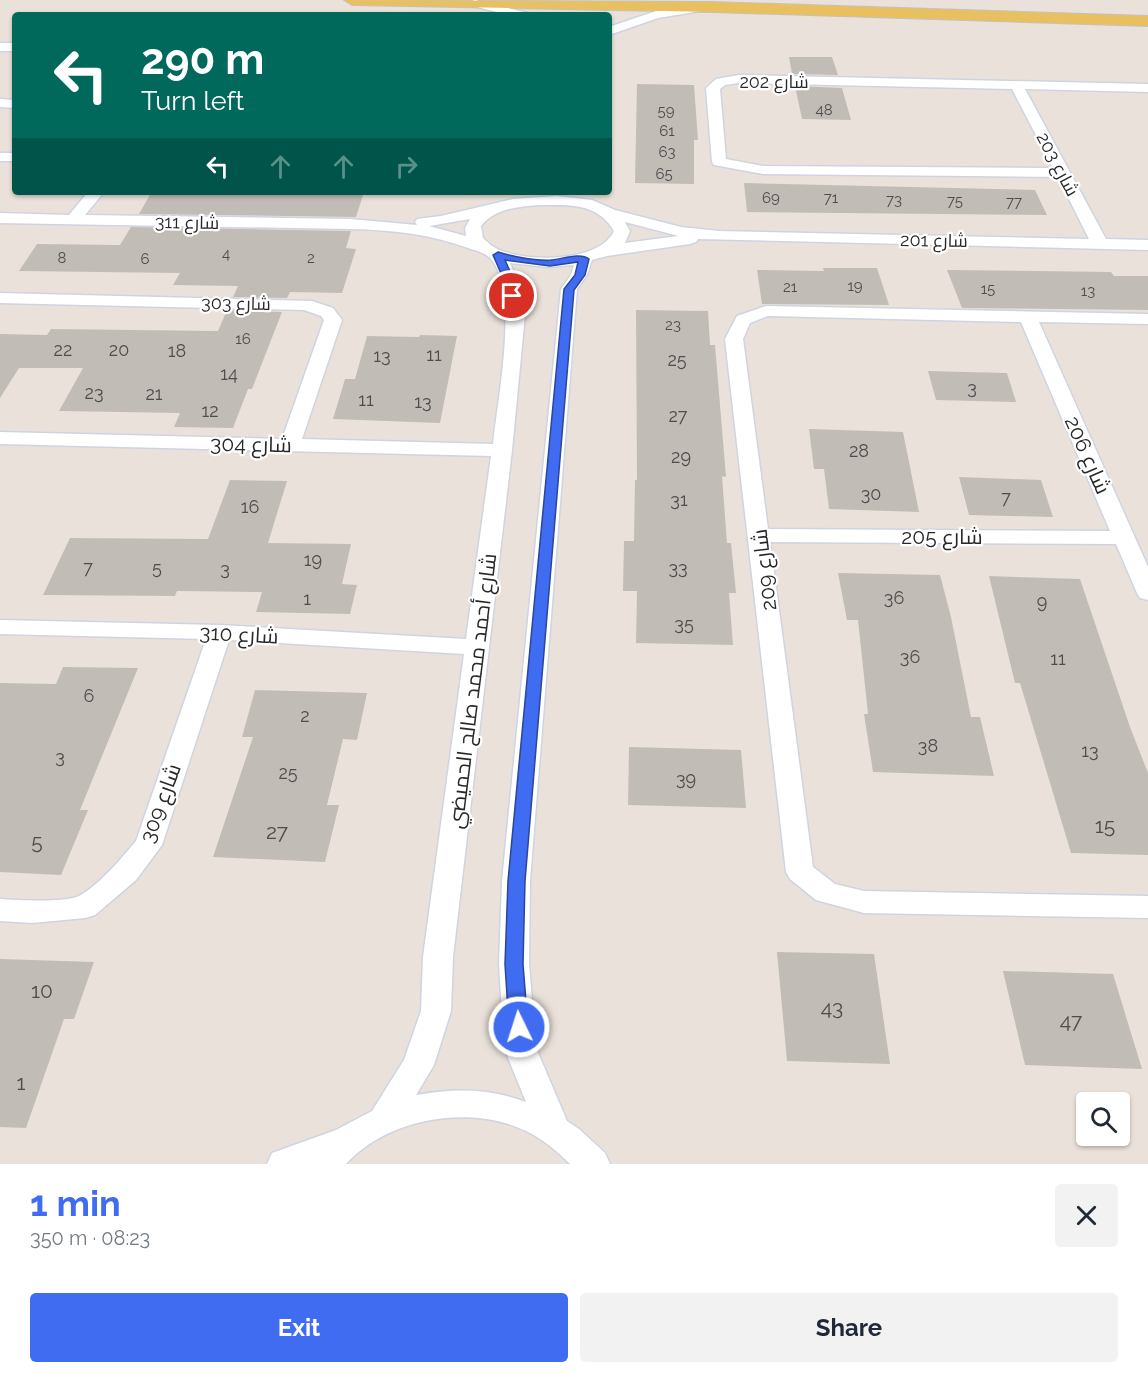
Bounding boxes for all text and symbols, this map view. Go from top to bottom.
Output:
text: 290 m [141,35,264,84]
icon: left [42,36,120,114]
street label: شارع 202 [739,71,809,94]
text: Turn left [141,85,244,116]
house number: 48 [815,101,833,119]
house number: 59 [658,102,675,120]
house number: 61 [659,122,675,140]
street label: شارع 203 [1031,128,1084,201]
house number: 63 [658,143,676,161]
icon: left [201,150,234,183]
icon: ahead [264,150,297,183]
icon: ahead [327,150,360,183]
icon: right [390,150,423,183]
house number: 65 [655,165,673,183]
house number: 69 [762,189,780,207]
house number: 71 [824,189,839,207]
house number: 73 [886,191,902,209]
house number: 75 [947,192,963,210]
house number: 77 [1006,193,1022,211]
street label: شارع 311 [155,211,219,235]
street label: شارع 201 [900,229,968,253]
house number: 4 [222,245,230,263]
house number: 8 [58,249,67,267]
house number: 2 [307,249,315,267]
house number: 6 [140,250,150,268]
pin [486,270,537,321]
house number: 19 [847,277,863,295]
house number: 21 [783,278,798,296]
icon: arrive [495,279,528,312]
house number: 15 [981,280,995,298]
house number: 13 [1081,282,1095,300]
street label: شارع 303 [201,292,271,316]
house number: 23 [665,316,681,334]
house number: 16 [235,330,251,348]
house number: 22 [54,339,72,360]
house number: 20 [109,339,129,360]
house number: 18 [168,340,186,361]
house number: 11 [426,344,442,365]
house number: 13 [373,345,391,366]
house number: 25 [667,349,687,370]
house number: 14 [220,363,238,384]
house number: 3 [967,377,977,398]
house number: 23 [85,382,104,403]
house number: 21 [145,383,163,404]
house number: 11 [358,389,374,410]
house number: 13 [414,391,432,412]
house number: 12 [201,400,219,421]
house number: 27 [668,405,688,426]
street label: شارع 206 [1058,412,1116,499]
street label: شارع 304 [210,431,292,459]
house number: 28 [849,440,869,461]
house number: 29 [671,446,691,467]
house number: 30 [861,483,881,504]
house number: 7 [1001,487,1011,508]
house number: 31 [670,489,688,510]
house number: 16 [241,496,259,517]
street label: شارع 205 [901,524,983,551]
street label: شارع 209 [747,527,783,612]
house number: 19 [304,549,322,570]
street label: شارع أحمد محمد صالح الحميضي [443,552,504,830]
house number: 7 [83,557,93,578]
house number: 5 [152,557,162,578]
house number: 33 [668,557,688,578]
house number: 3 [220,558,230,579]
house number: 36 [884,587,904,608]
house number: 1 [303,588,311,609]
house number: 9 [1037,591,1047,612]
house number: 35 [674,613,694,634]
street label: شارع 310 [199,619,279,651]
house number: 36 [900,646,920,667]
house number: 11 [1050,648,1066,669]
house number: 6 [84,685,95,706]
house number: 2 [300,705,310,726]
house number: 38 [918,735,938,756]
house number: 13 [1081,740,1099,761]
house number: 3 [55,746,65,767]
street label: شارع 309 [134,760,188,847]
house number: 25 [278,762,298,783]
house number: 39 [676,768,696,789]
house number: 15 [1095,813,1115,838]
house number: 27 [266,819,289,844]
house number: 5 [31,829,43,854]
house number: 10 [31,978,53,1003]
position arrow [487,995,551,1059]
house number: 43 [821,995,843,1020]
house number: 47 [1060,1008,1083,1033]
house number: 1 [17,1070,26,1095]
map controls [1076,1092,1130,1146]
button: search [1076,1092,1130,1146]
text: 1 min [30,1182,121,1224]
button: close [1055,1184,1118,1247]
text: 350 m · 08:23 [30,1226,150,1250]
button: Exit [30,1293,568,1362]
button: Share [580,1293,1118,1362]

